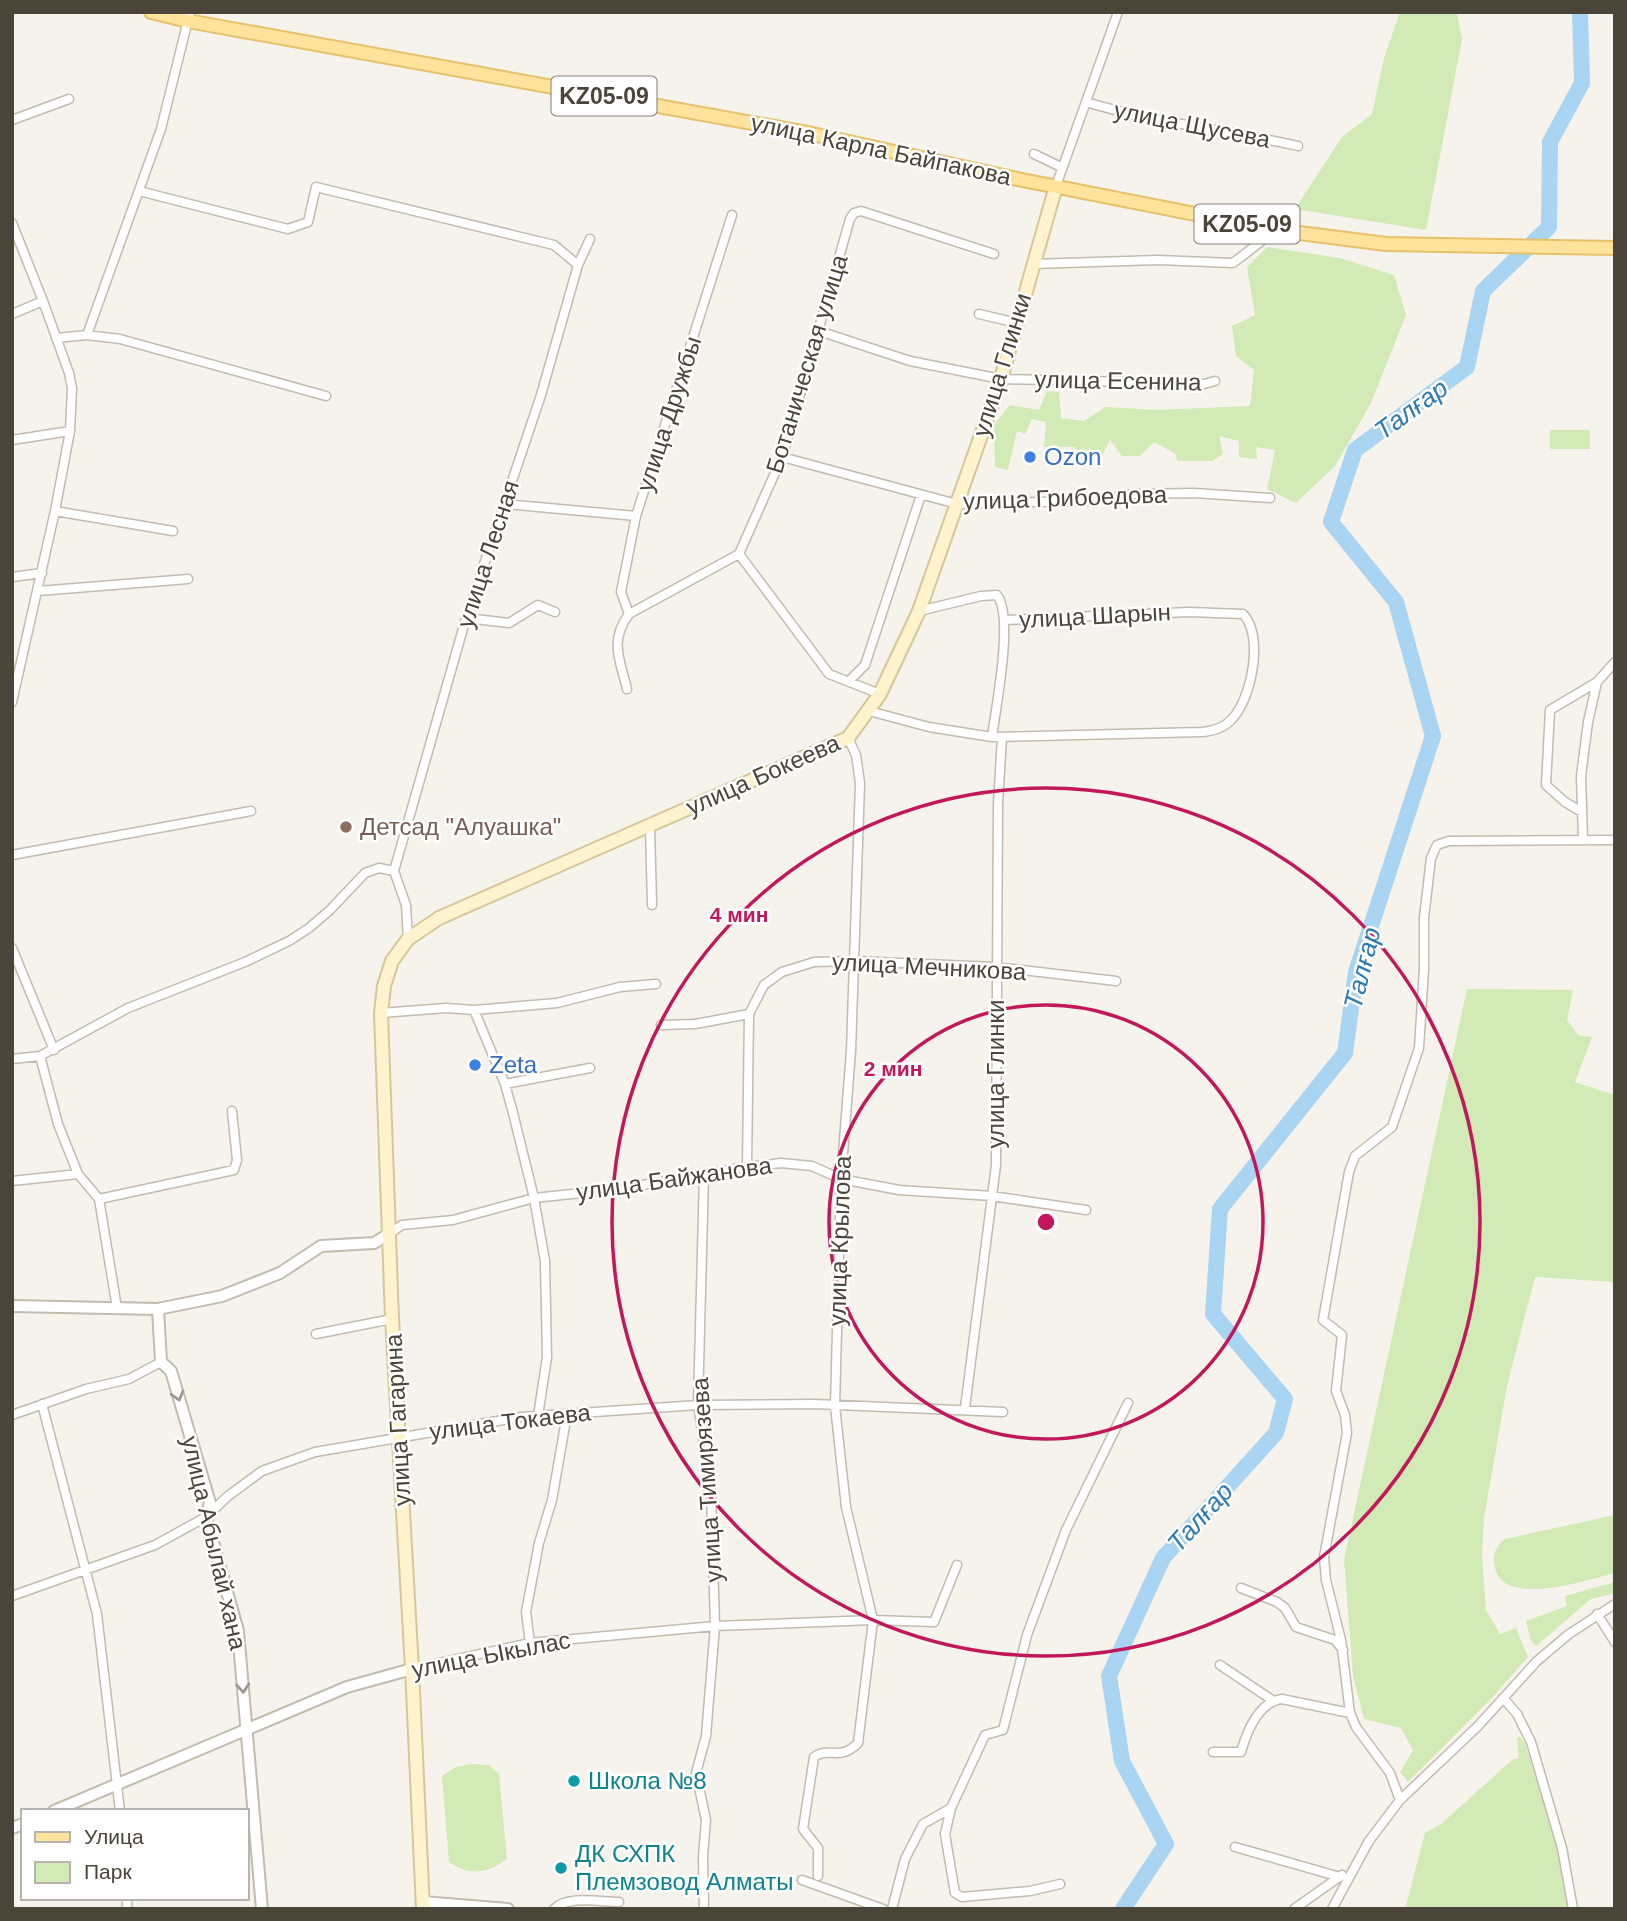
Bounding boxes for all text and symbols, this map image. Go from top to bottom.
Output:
road number: KZ05-09 [552,76,656,116]
street label: улица Щусева [1112,96,1273,153]
street label: улица Карла Байпакова [749,109,1014,190]
road number: KZ05-09 [1194,204,1300,244]
street label: Ботаническая улица [760,251,853,476]
street label: улица Глинки [967,290,1036,440]
street label: улица Дружбы [631,333,706,495]
street label: улица Есенина [1034,366,1202,395]
water label: Талғар [1369,373,1453,445]
place label: Ozon [1044,443,1101,470]
marker: Ozon [1022,449,1038,465]
street label: улица Лесная [451,477,524,631]
street label: улица Грибоедова [963,480,1168,515]
street label: улица Шарын [1018,598,1171,633]
street label: улица Бокеева [682,728,844,820]
place label: Детсад "Алуашка" [360,813,561,840]
marker: Детсад "Алуашка" [338,819,354,835]
text: 4 мин [710,903,768,926]
water label: Талғар [1337,924,1387,1012]
street label: улица Мечникова [831,948,1028,985]
street label: улица Глинки [982,1000,1009,1148]
place label: Zeta [489,1051,538,1078]
marker: Zeta [467,1057,483,1073]
text: 2 мин [864,1057,922,1080]
street label: улица Байжанова [575,1151,774,1206]
street label: улица Крылова [823,1155,856,1327]
centre of rings [1034,1210,1058,1234]
street label: улица Гагарина [379,1333,415,1507]
street label: улица Тимирязева [686,1376,727,1583]
one-way arrow [170,1390,185,1402]
street label: улица Токаева [428,1398,593,1445]
street label: улица Абылай хана [177,1433,252,1653]
water label: Талғар [1161,1476,1239,1558]
street label: улица Ыкылас [409,1626,573,1683]
one-way arrow [235,1682,250,1693]
place label: Школа №8 [588,1767,707,1794]
marker: Школа №8 [566,1773,582,1789]
legend [21,1809,248,1900]
text: Улица [84,1825,144,1848]
place label: ДК СХПК Племзовод Алматы [575,1840,793,1895]
text: Парк [84,1860,132,1883]
marker: ДК СХПК Племзовод Алматы [553,1860,569,1876]

